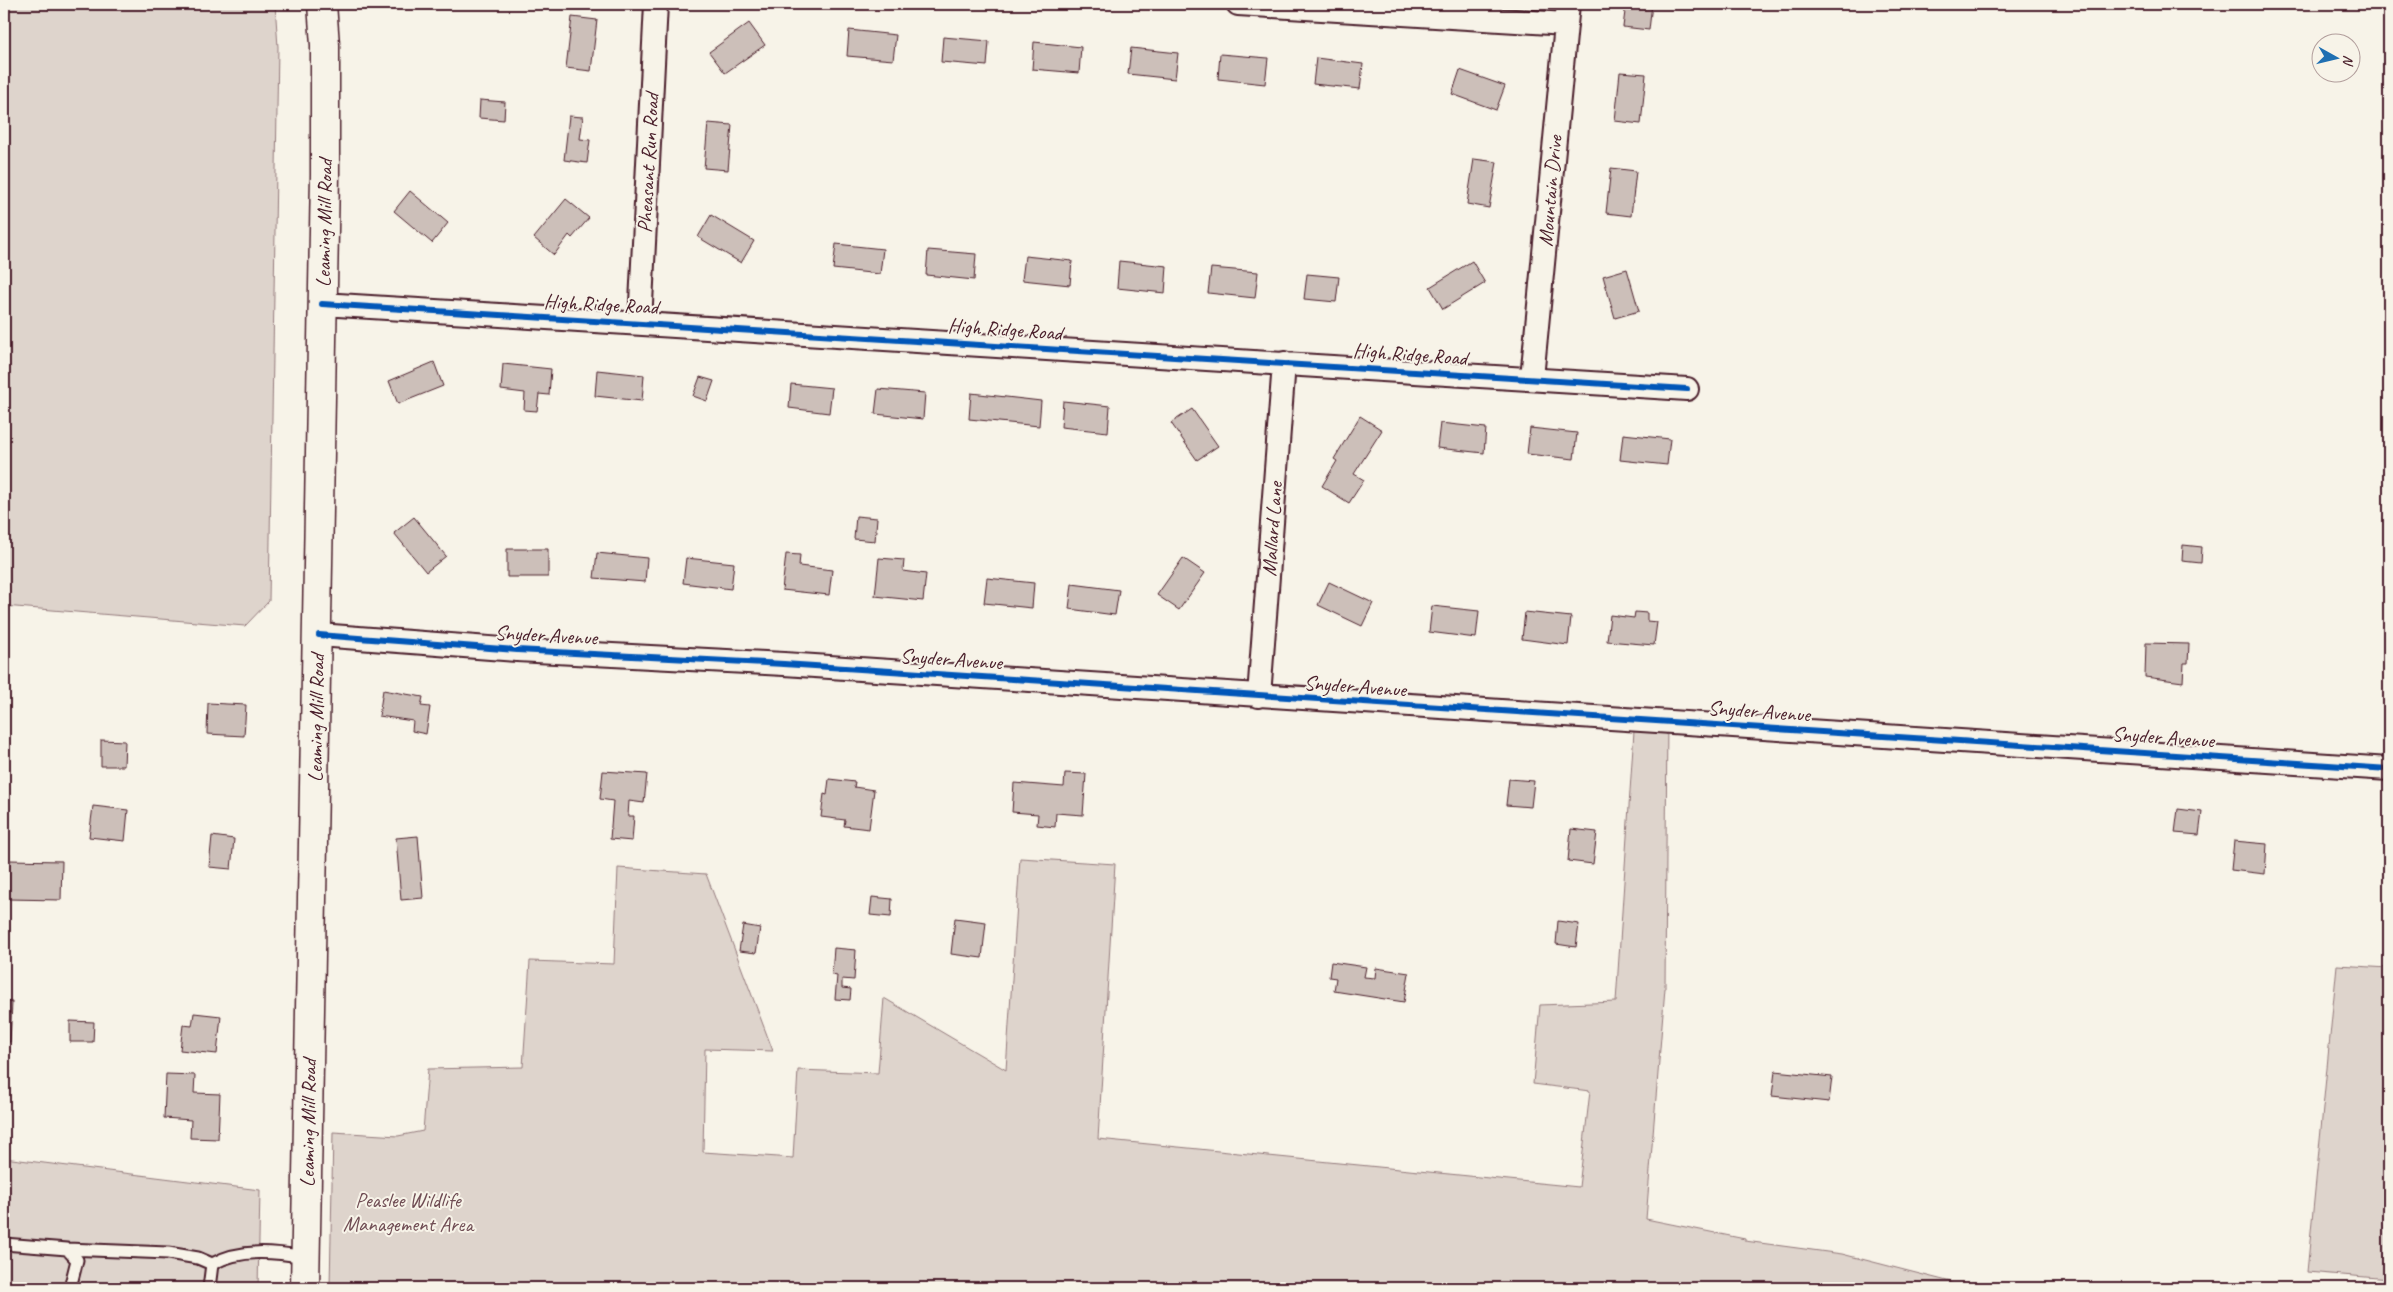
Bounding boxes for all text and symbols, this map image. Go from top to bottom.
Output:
north arrow [2310,32,2360,82]
text: N [2339,54,2357,68]
street label: Pheasant Run Road [631,90,665,234]
street label: Mountain Drive [1532,133,1568,248]
street label: Leaming Mill Road [310,156,338,287]
street label: High Ridge Road [543,288,663,320]
street label: High Ridge Road [947,312,1067,346]
street label: High Ridge Road [1352,337,1472,371]
street label: Mallard Lane [1256,479,1288,577]
street label: Snyder Avenue [494,619,600,651]
street label: Snyder Avenue [899,642,1005,676]
street label: Leaming Mill Road [302,651,330,782]
street label: Snyder Avenue [1303,669,1409,703]
street label: Snyder Avenue [1707,694,1813,728]
street label: Snyder Avenue [2111,720,2217,754]
street label: Leaming Mill Road [294,1056,322,1187]
park label: Peaslee Wildlife Management Area [343,1187,475,1237]

